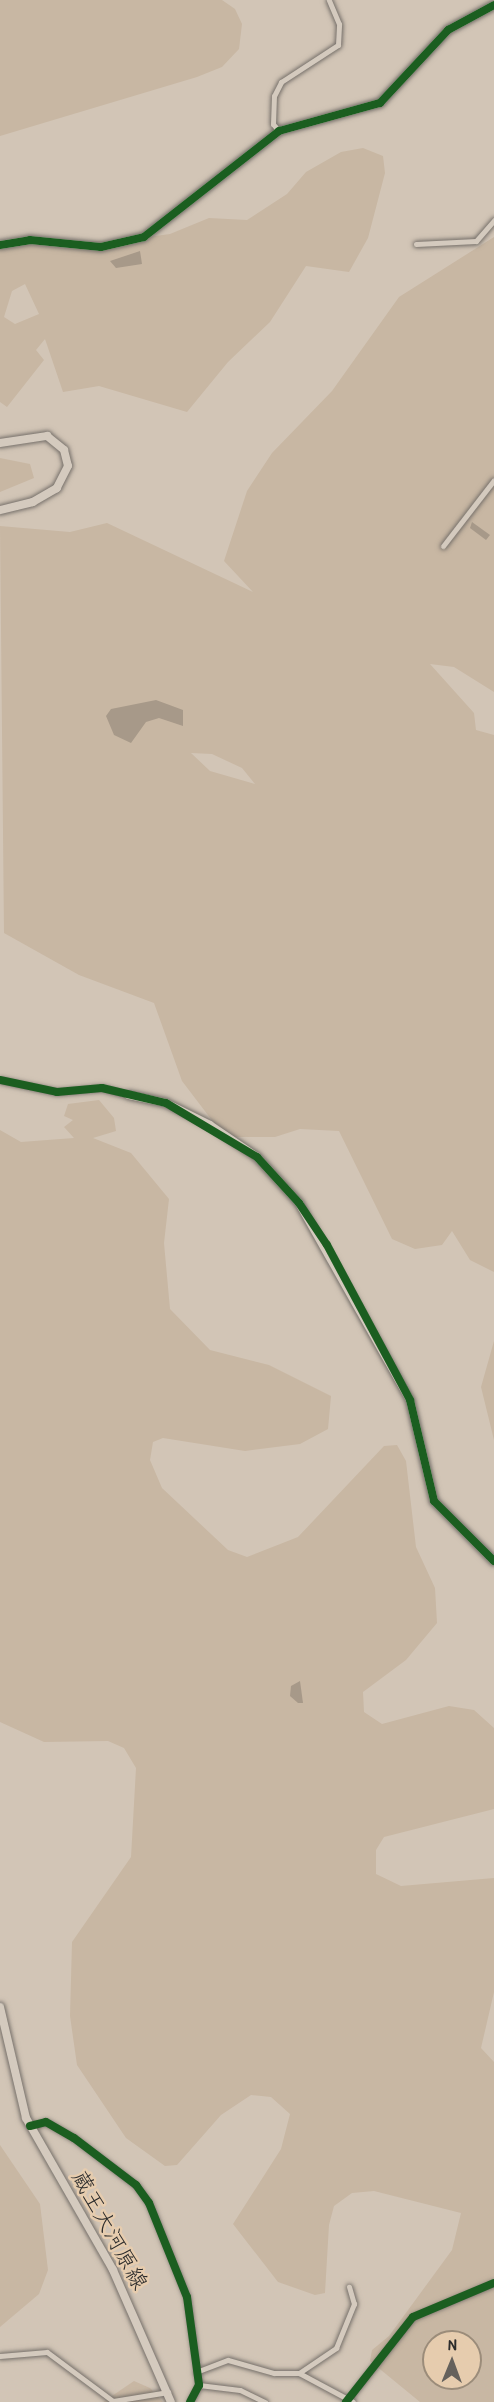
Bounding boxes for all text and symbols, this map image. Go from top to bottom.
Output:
street label: 蔵王大河原線 [66,2166,154,2294]
north arrow [422,2330,482,2390]
text: N [448,2333,457,2355]

